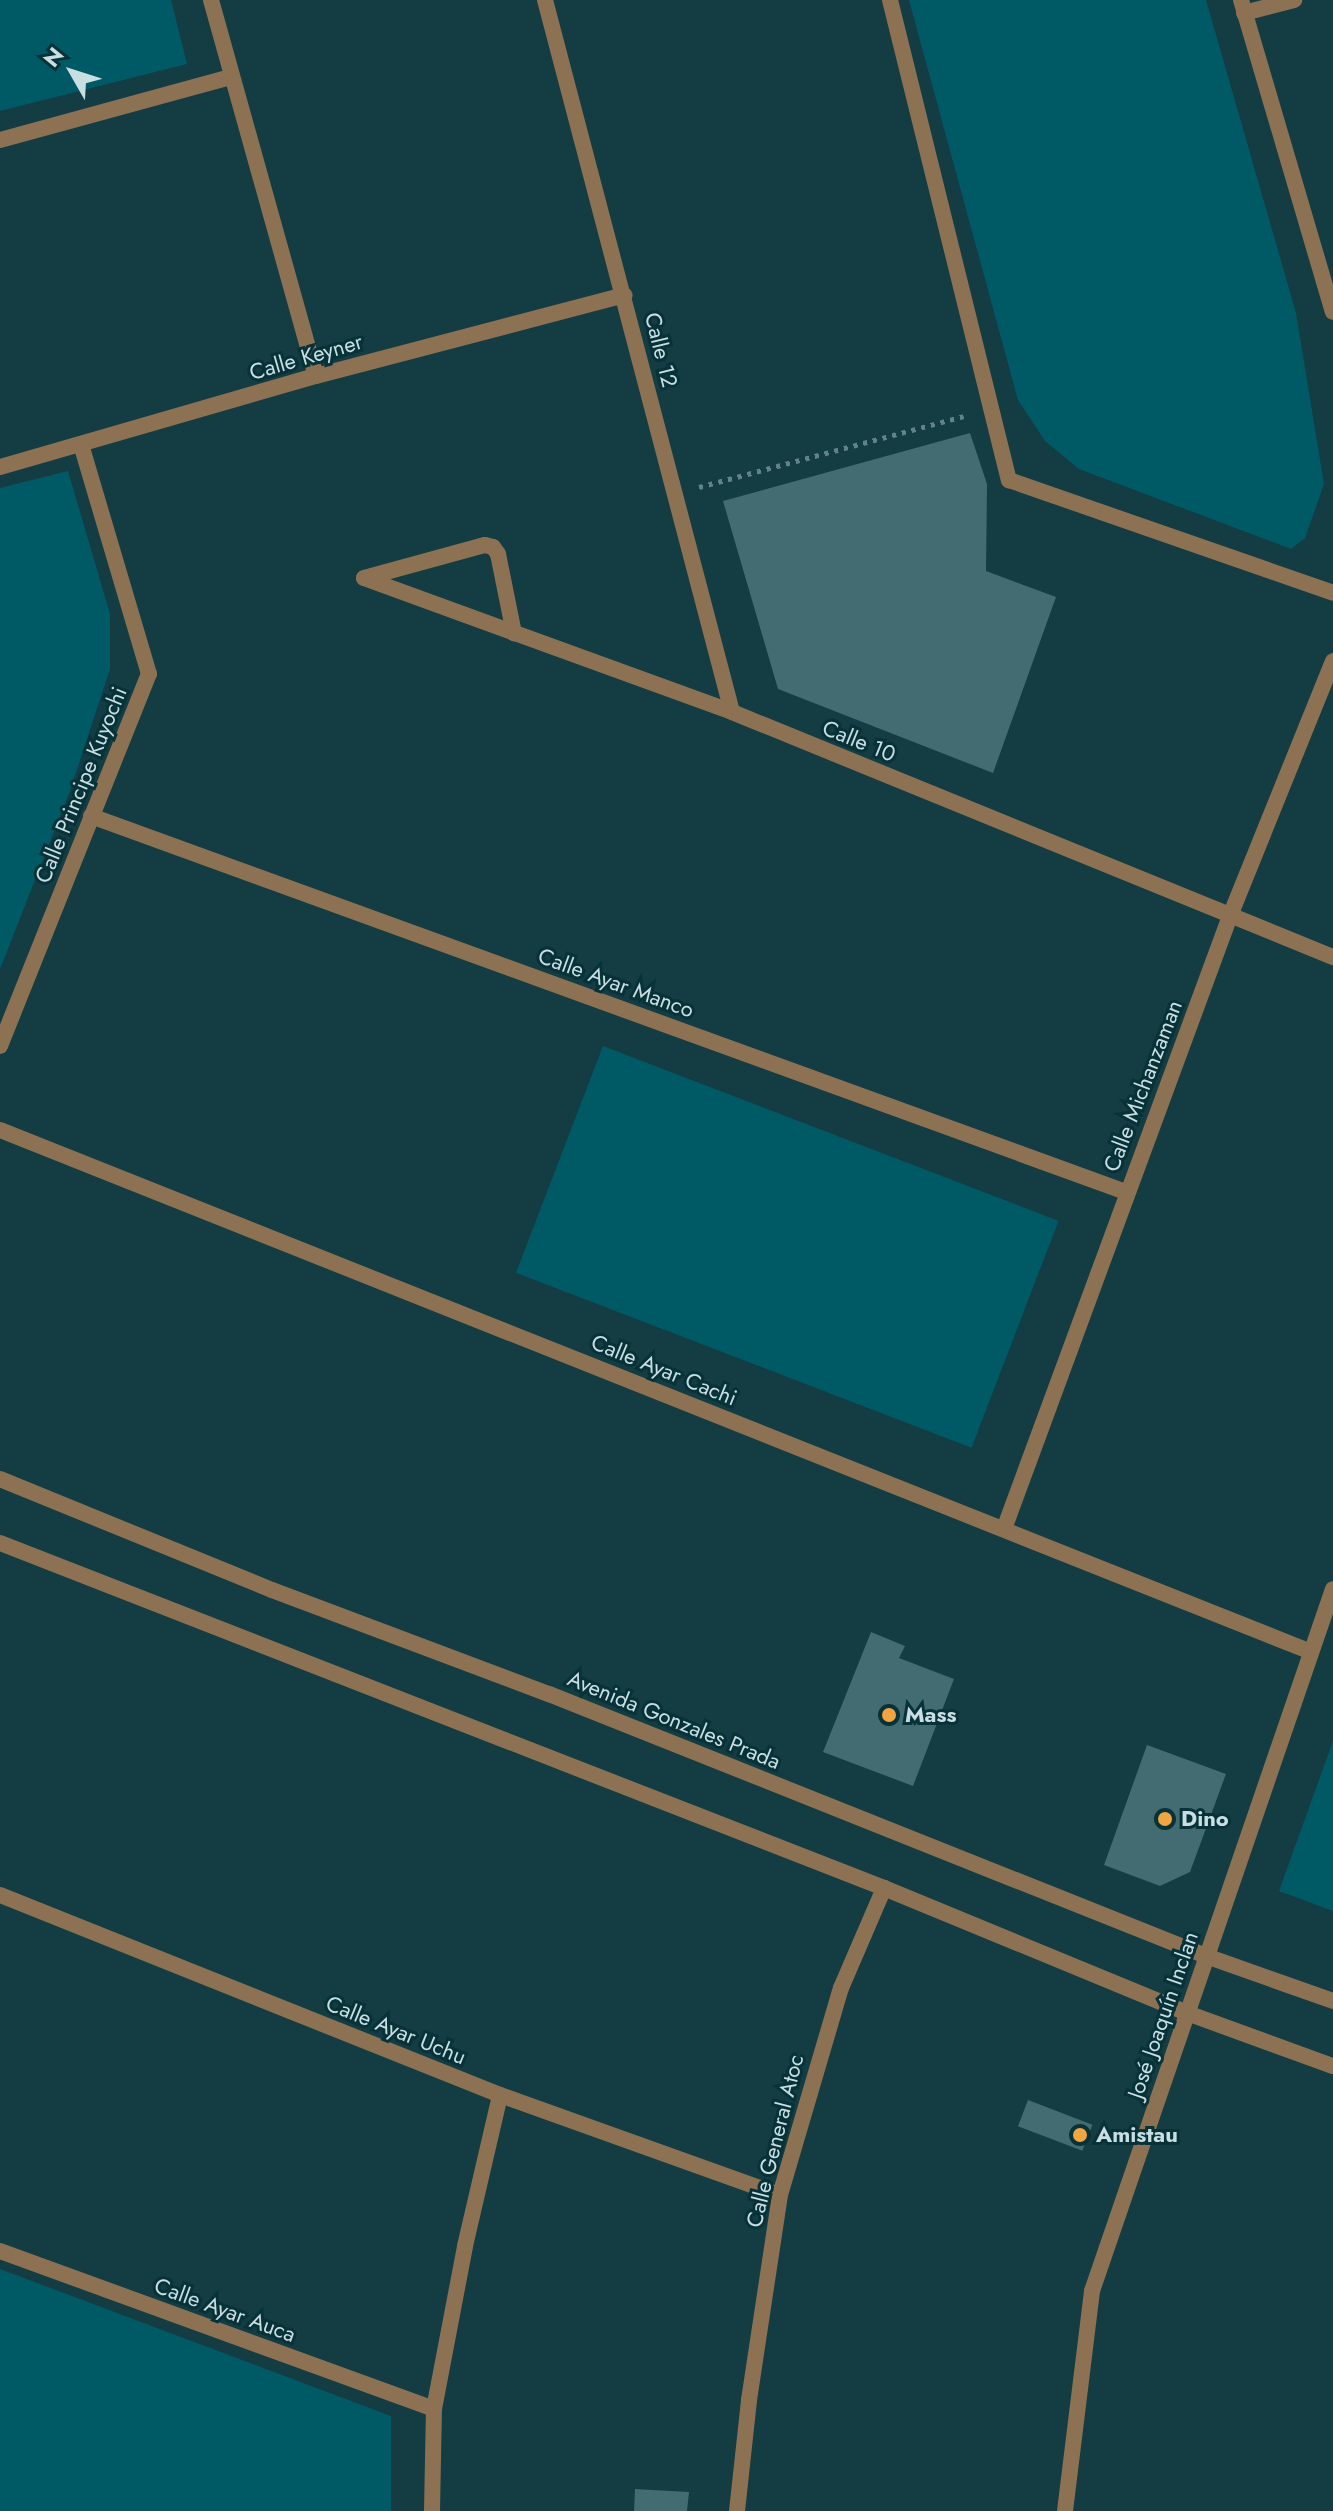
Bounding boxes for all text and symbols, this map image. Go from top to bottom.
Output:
north arrow [32,32,112,112]
text: N [35,40,71,74]
street label: Calle 12 [639,310,683,390]
street label: Calle Keyner [246,328,366,386]
street label: Calle Principe Kuyochi [30,683,132,887]
street label: Calle 10 [818,714,900,768]
street label: Calle Ayar Manco [534,943,698,1023]
street label: Calle Michanzaman [1098,997,1188,1175]
street label: Calle Ayar Cachi [587,1329,741,1411]
street label: Avenida Gonzales Prada [564,1665,784,1775]
place label: Mass [905,1702,957,1728]
marker: Mass [880,1706,898,1724]
place label: Dino [1181,1806,1229,1832]
marker: Dino [1156,1810,1174,1828]
street label: José Joaquín Inclan [1122,1928,1204,2102]
street label: Calle Ayar Uchu [322,1990,470,2070]
street label: Calle General Atoc [741,2052,809,2230]
place label: Amistau [1096,2122,1178,2148]
marker: Amistau [1071,2126,1089,2144]
street label: Calle Ayar Auca [151,2272,299,2348]

